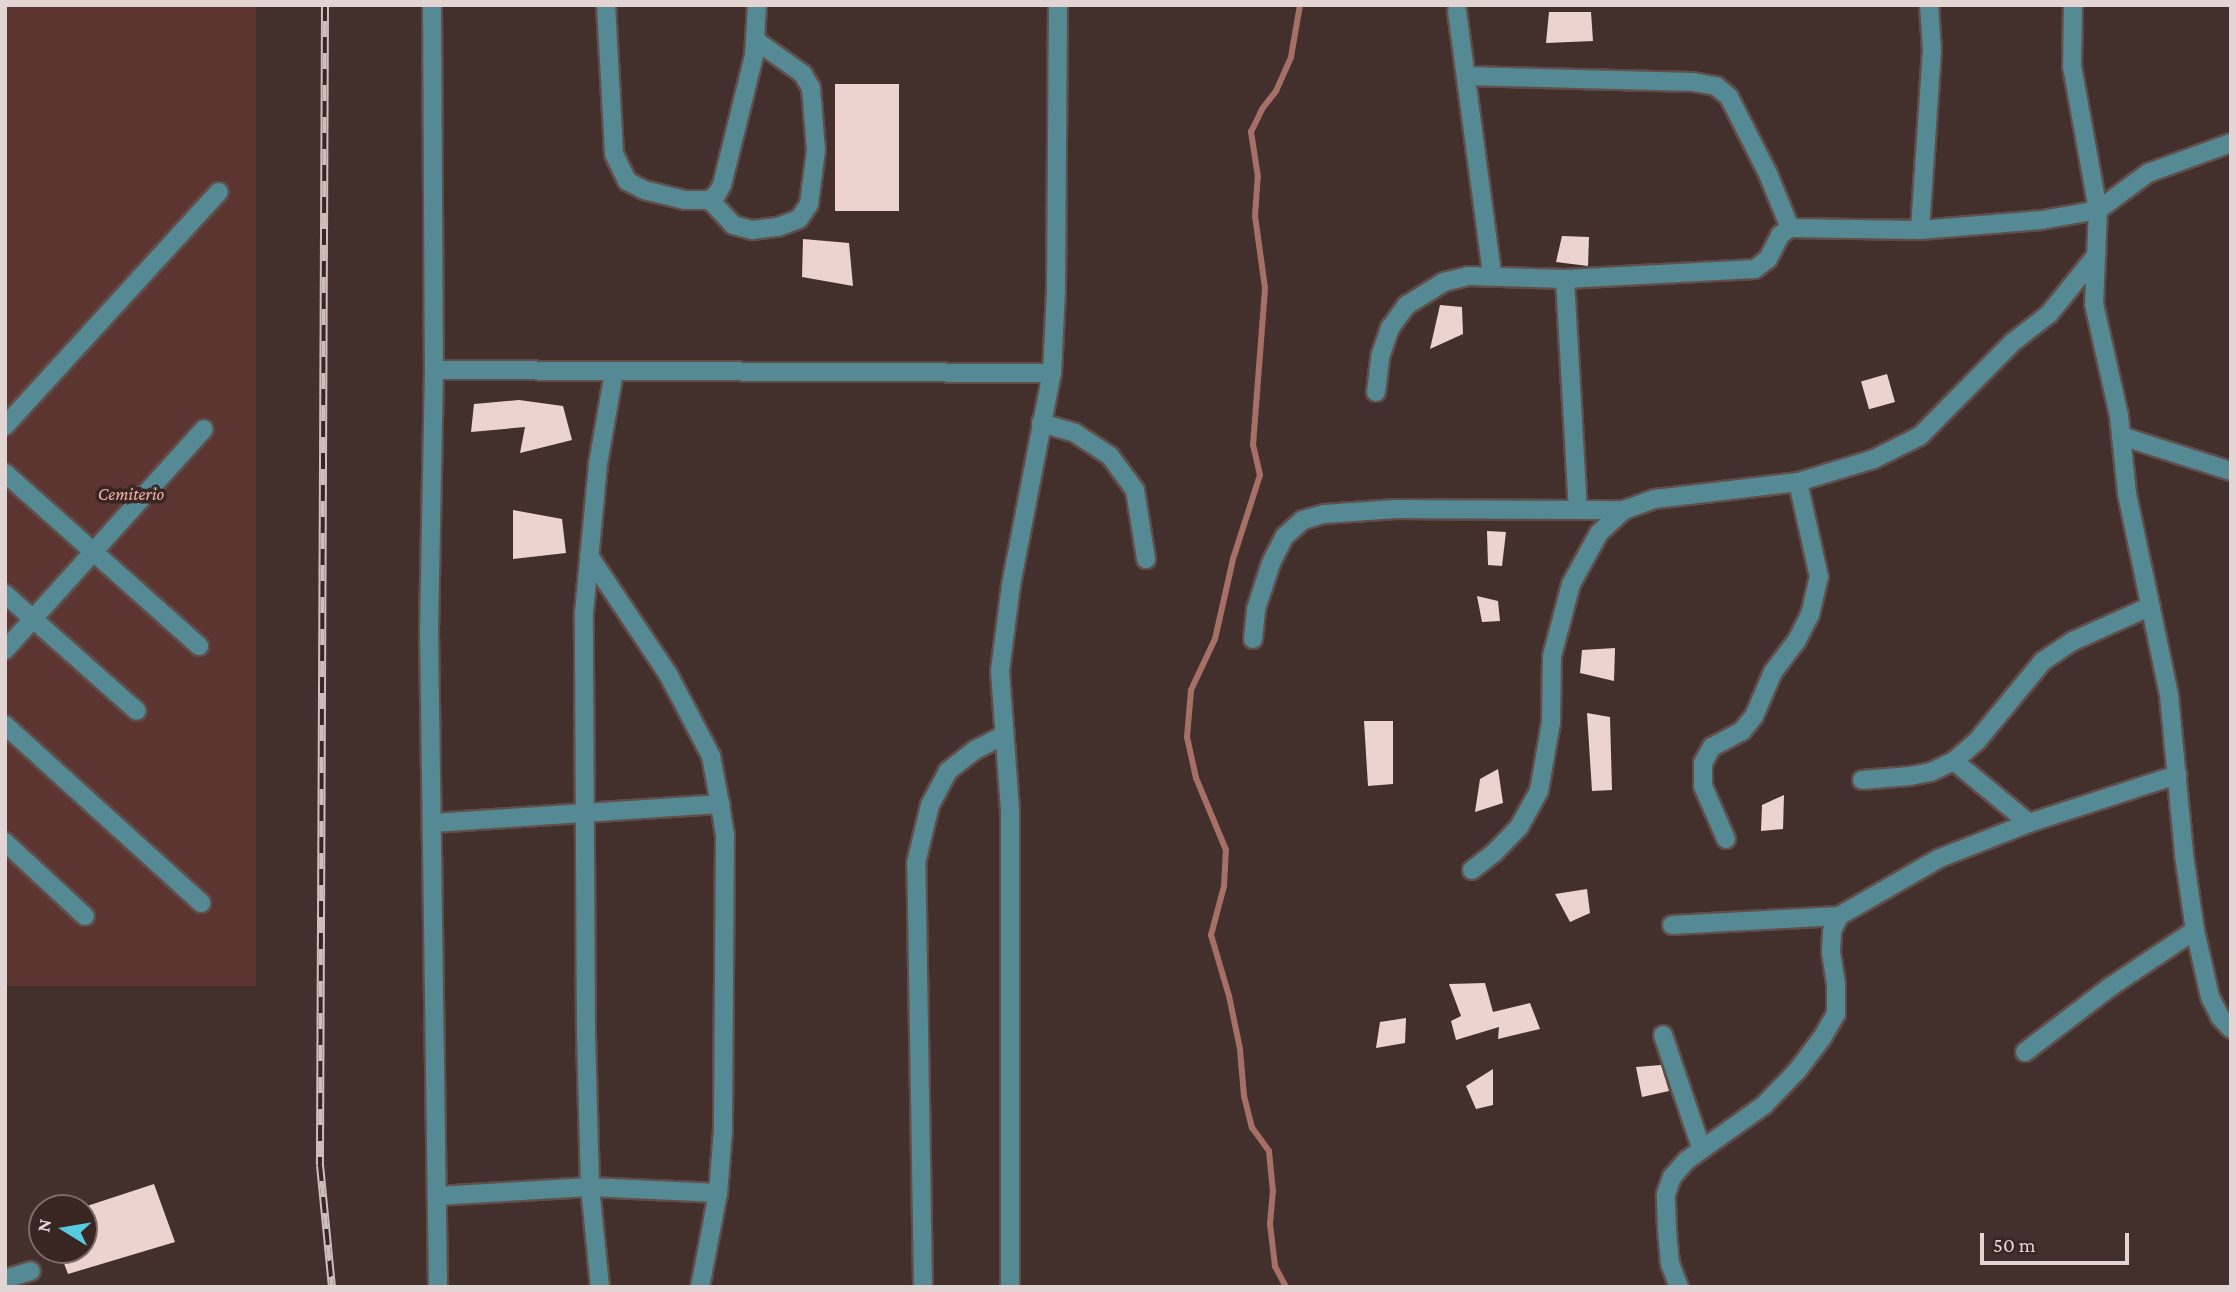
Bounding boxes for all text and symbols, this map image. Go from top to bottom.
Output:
park label: Cemiterio [98,483,164,505]
north arrow [28,1194,98,1264]
text: N [32,1217,55,1234]
scale bar [1984,1218,2133,1262]
text: 50 m [1993,1233,2036,1257]

